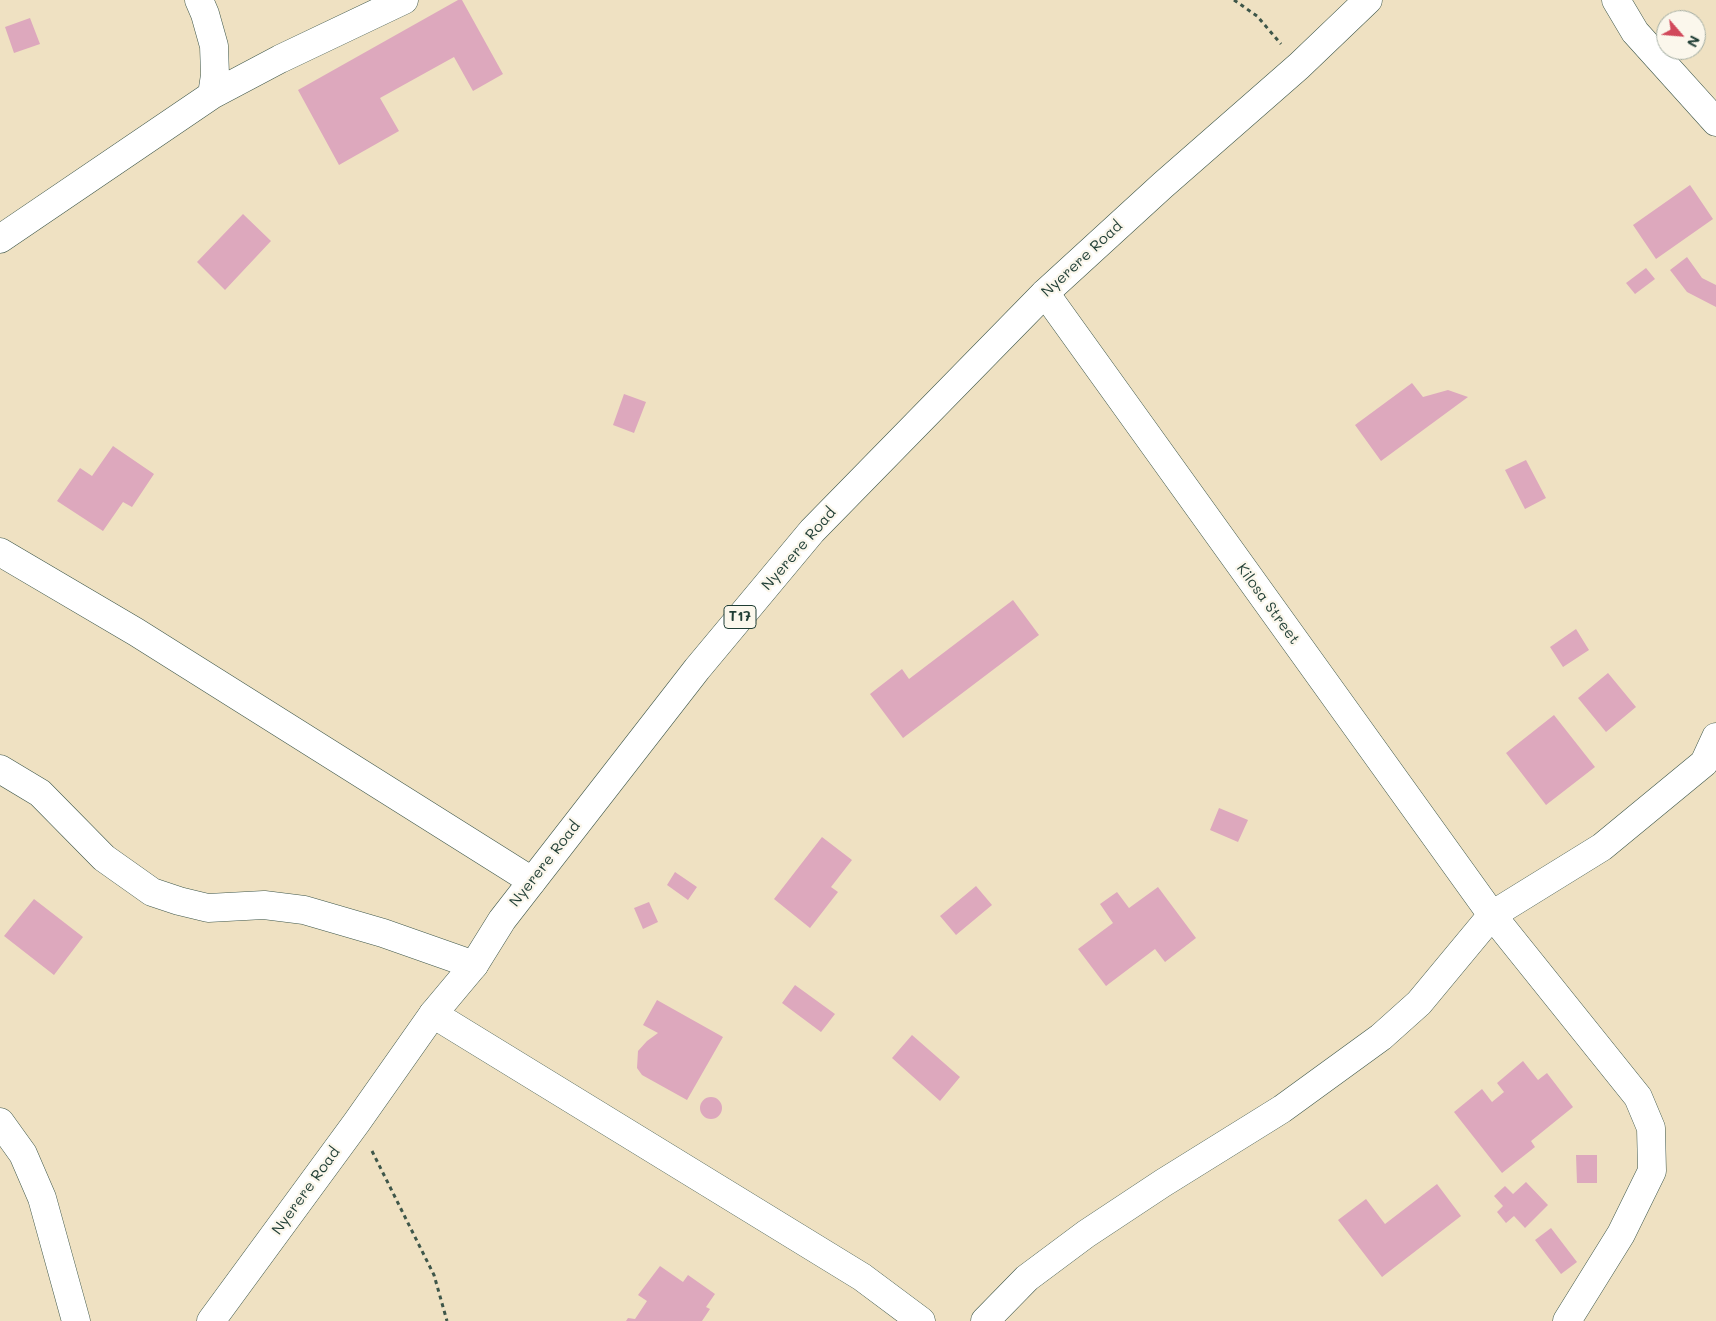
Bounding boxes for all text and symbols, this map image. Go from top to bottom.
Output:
north arrow [1656,10,1706,60]
text: N [1683,33,1705,51]
street label: Nyerere Road [1038,217,1126,301]
street label: Nyerere Road [758,504,840,594]
street label: Kilosa Street [1233,560,1303,648]
road number: T17 [724,606,756,628]
street label: Nyerere Road [506,817,584,911]
street label: Nyerere Road [268,1144,344,1238]

